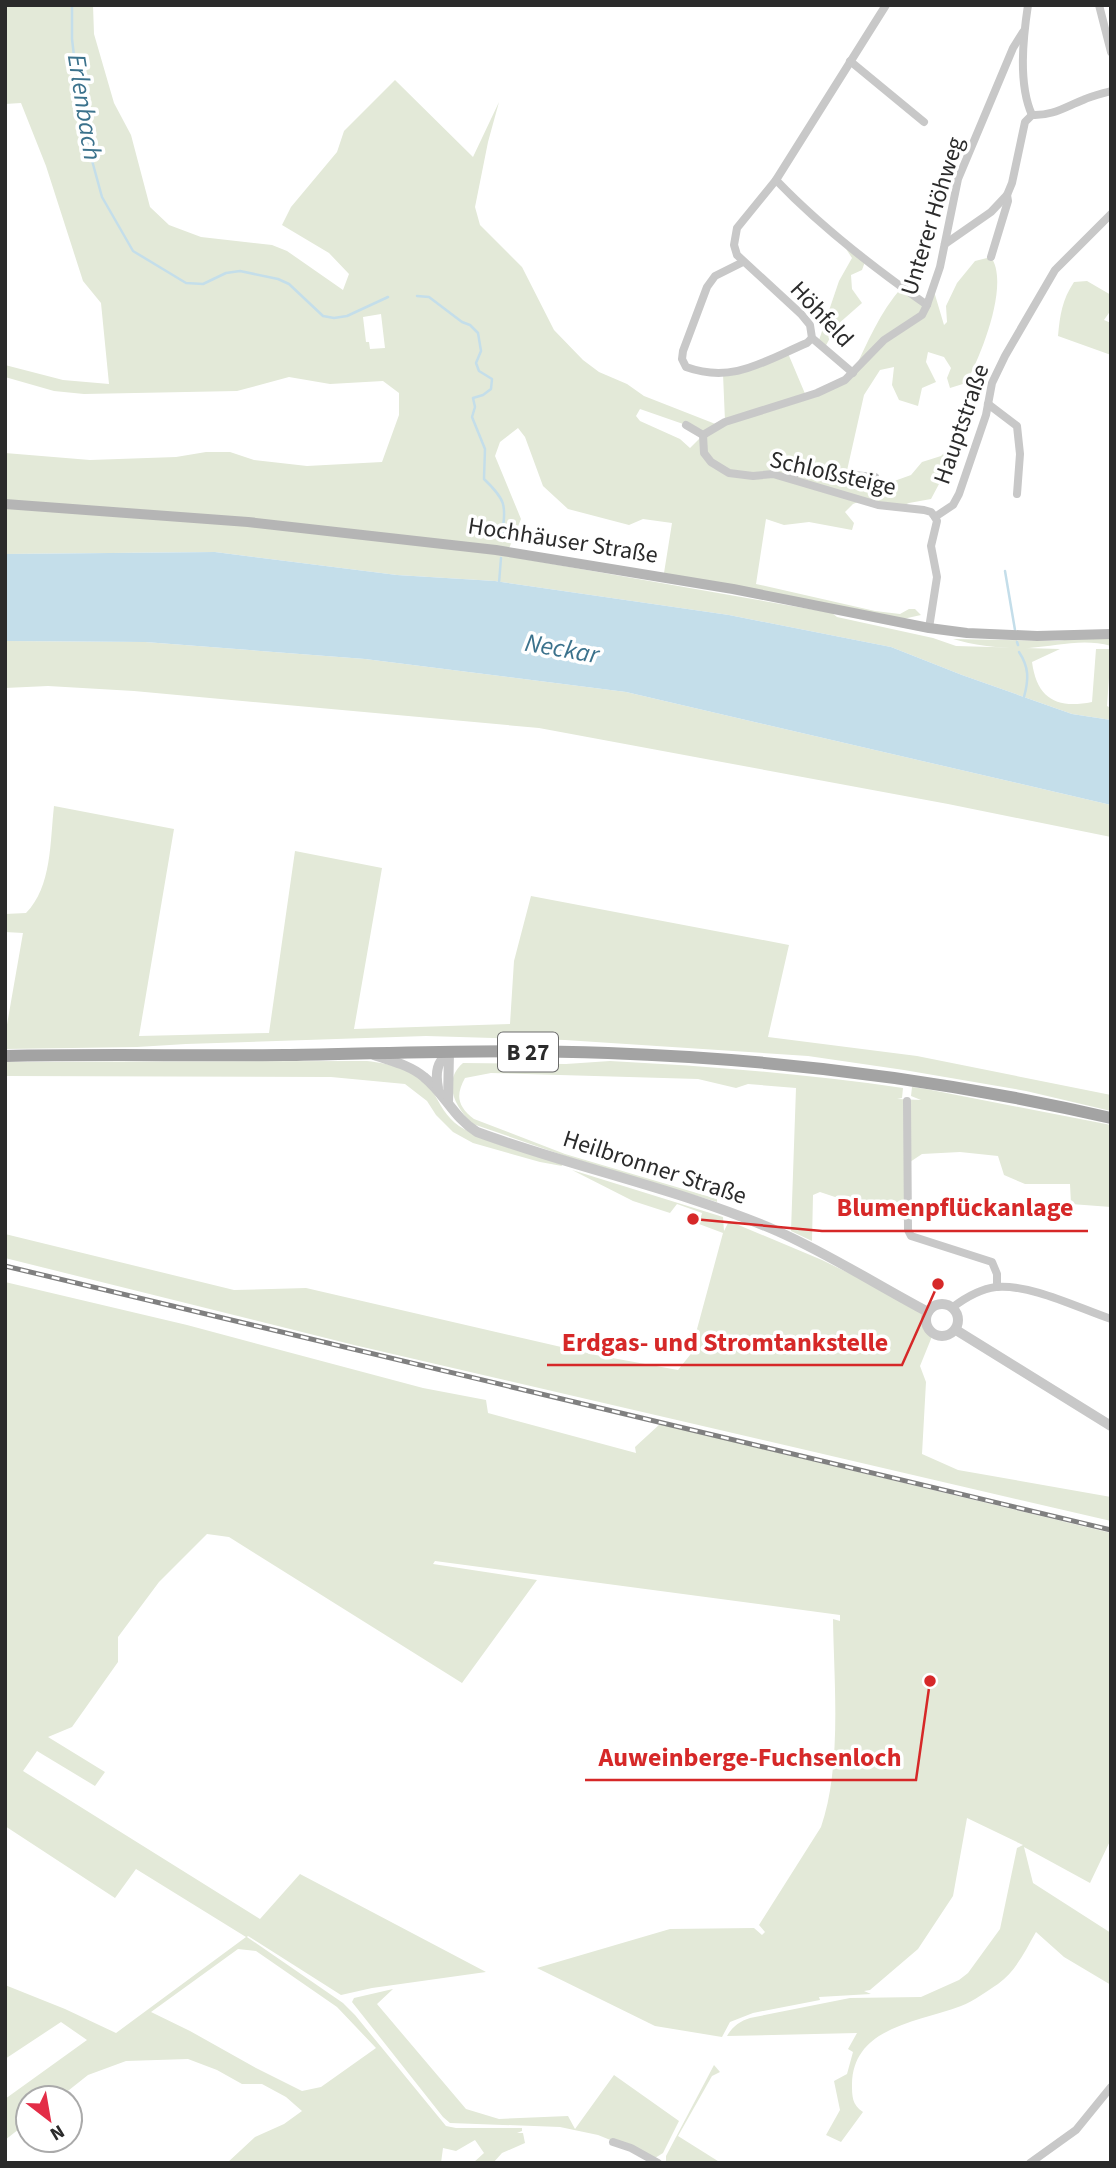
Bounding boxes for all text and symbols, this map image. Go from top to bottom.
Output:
water label: Erlenbach [58,51,111,163]
street label: Unterer Höhweg [892,133,973,300]
street label: Höhfeld [782,273,862,355]
street label: Hauptstraße [925,359,998,489]
street label: Schloßsteige [766,442,899,505]
street label: Hochhäuser Straße [465,508,660,573]
water label: Neckar [522,624,603,673]
road number: B 27 [498,1032,558,1072]
street label: Heilbronner Straße [559,1121,751,1214]
callout: Blumenpflückanlage [822,1184,1088,1231]
text: Blumenpflückanlage [836,1189,1074,1226]
callout: Erdgas- und Stromtankstelle [547,1318,902,1365]
text: Erdgas- und Stromtankstelle [562,1324,888,1361]
callout: Auweinberge-Fuchsenloch [585,1733,916,1780]
text: Auweinberge-Fuchsenloch [598,1739,901,1776]
north arrow [14,2084,84,2154]
text: N [45,2117,69,2147]

